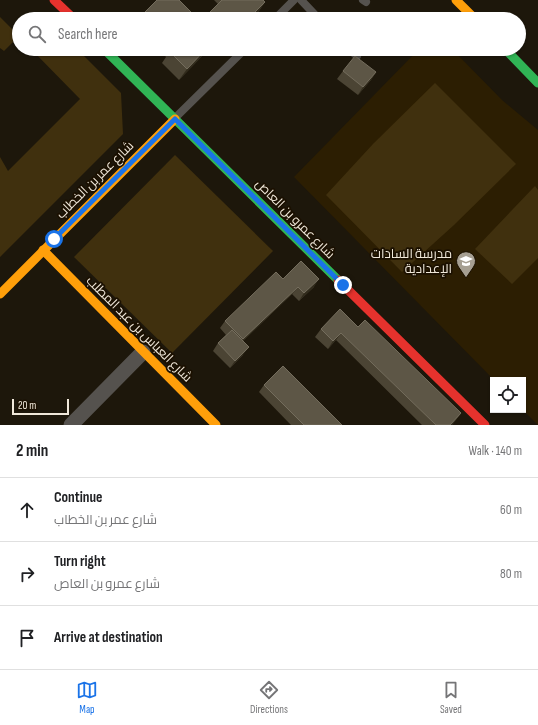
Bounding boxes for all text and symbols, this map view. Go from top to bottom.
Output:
search box [12,12,526,56]
icon: search [26,23,48,45]
text: Search here [58,25,118,44]
street label: شارع عمر بن الخطاب [53,138,137,222]
street label: شارع عمرو بن العاص [252,176,338,262]
route start [45,230,63,248]
place label: مدرسة السادات الإعدادية [371,246,452,277]
school or university icon: مدرسة السادات الإعدادية [455,250,477,278]
street label: شارع العباس بن عبد المطلب [83,273,195,385]
route end [334,276,352,294]
map controls [490,377,526,413]
button: locate [490,377,526,413]
scale bar [12,397,69,416]
text: 20 m [18,399,36,412]
text: 2 min [16,441,48,461]
text: Walk · 140 m [469,443,522,459]
text: Continue [54,488,103,507]
icon: ahead [16,499,38,521]
text: 60 m [500,502,522,518]
text: شارع عمر بن الخطاب [54,512,157,528]
text: Turn right [54,552,106,571]
icon: right [16,563,38,585]
text: 80 m [500,566,522,582]
text: شارع عمرو بن العاص [54,576,160,592]
icon: arrive [16,627,38,649]
text: Arrive at destination [54,628,163,647]
tab: Map [76,679,98,716]
tab: Directions [250,679,288,716]
tab: Saved [440,679,462,716]

